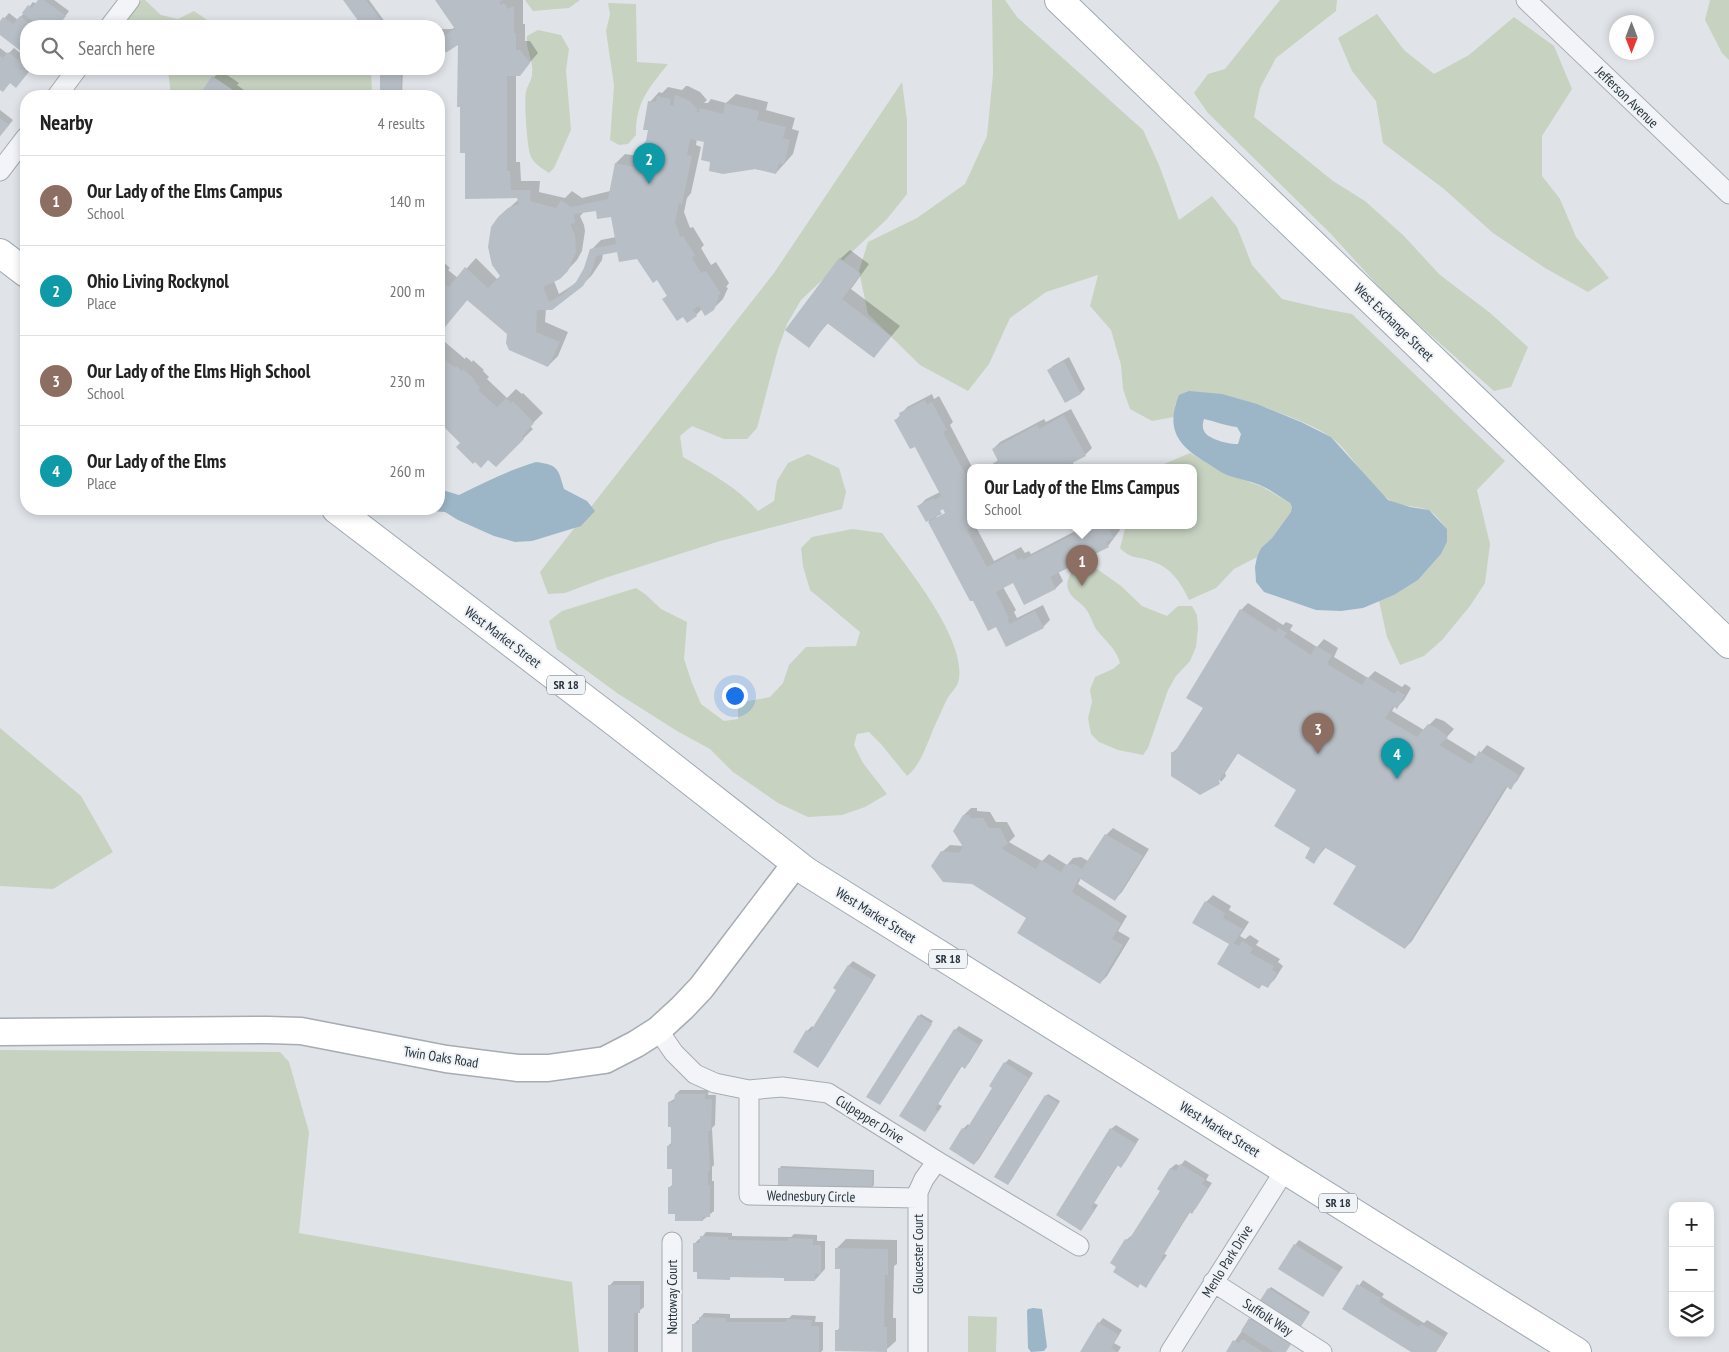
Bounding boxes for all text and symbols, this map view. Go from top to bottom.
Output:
north arrow [1609,15,1654,60]
search box [20,20,445,75]
icon: search [38,34,66,62]
text: Search here [78,36,155,60]
street label: Jefferson Avenue [1591,62,1662,132]
text: Nearby [40,109,93,136]
text: 4 results [378,113,425,133]
pin: 2 [633,143,665,184]
text: Our Lady of the Elms Campus [87,179,282,203]
text: 1 [52,191,60,211]
text: 140 m [390,191,425,211]
text: School [87,203,124,223]
text: Ohio Living Rockynol [87,269,229,293]
street label: West Exchange Street [1350,279,1438,365]
text: 2 [52,281,60,301]
text: 200 m [390,281,425,301]
text: Place [87,293,116,313]
text: Our Lady of the Elms High School [87,359,310,383]
text: 3 [52,371,60,391]
text: 230 m [390,371,425,391]
text: School [87,383,124,403]
text: Our Lady of the Elms [87,449,226,473]
text: 4 [52,461,60,481]
text: 260 m [390,461,425,481]
popup [967,464,1197,529]
text: Place [87,473,116,493]
text: Our Lady of the Elms Campus [984,475,1180,499]
text: School [984,499,1021,519]
pin: 1 [1066,545,1098,586]
street label: West Market Street [461,602,545,672]
road number: SR 18 [547,676,585,694]
your location [722,683,748,709]
pin: 3 [1302,713,1334,754]
pin: 4 [1381,738,1413,779]
street label: West Market Street [832,883,920,947]
road number: SR 18 [929,950,967,969]
street label: Twin Oaks Road [402,1042,480,1072]
street label: Culpepper Drive [832,1091,908,1147]
street label: West Market Street [1176,1097,1264,1161]
street label: Wednesbury Circle [767,1186,856,1206]
road number: SR 18 [1319,1194,1357,1212]
map controls [1669,1202,1714,1337]
button: + [1669,1202,1714,1247]
street label: Gloucester Court [909,1214,927,1294]
street label: Menlo Park Drive [1198,1221,1256,1301]
button: − [1669,1247,1714,1292]
street label: Nottoway Court [663,1259,681,1334]
button: layers [1669,1292,1714,1337]
street label: Suffolk Way [1240,1294,1297,1340]

